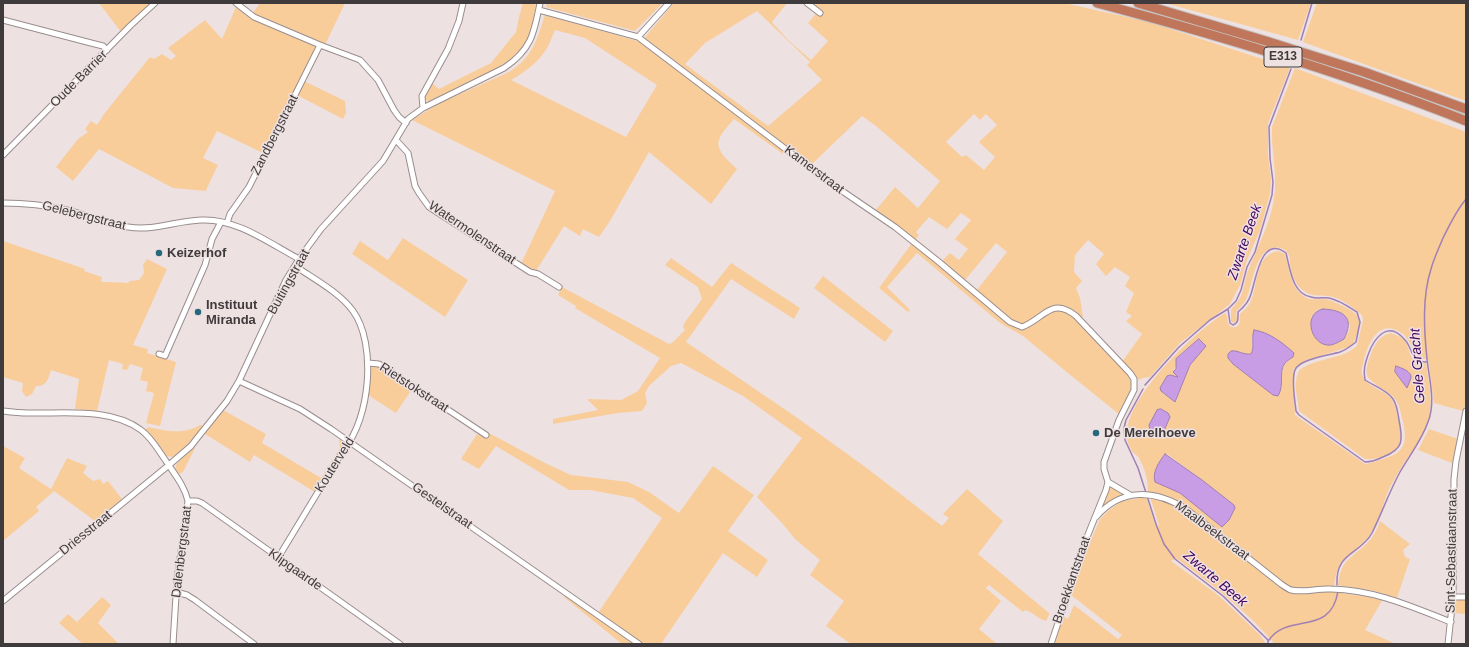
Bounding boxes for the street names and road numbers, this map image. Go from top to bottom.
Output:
street label: Oude Barrier [47,47,111,111]
road number: E313 [1264,47,1302,67]
street label: Zandbergstraat [248,92,302,178]
street label: Kamerstraat [781,142,847,198]
street label: Gelebergstraat [40,198,128,234]
street label: Watermolenstraat [425,198,519,268]
street label: Buitingstraat [265,247,313,317]
street label: Rietstokstraat [376,360,452,416]
street label: Kouterveld [312,435,358,495]
street label: Gestelstraat [409,480,475,532]
street label: Sint-Sebastiaanstraat [1443,489,1461,613]
street label: Maalbeekstraat [1172,498,1252,564]
street label: Dalenbergstraat [169,505,195,599]
street label: Driesstraat [57,507,115,559]
street label: Broekkantstraat [1050,534,1094,626]
street label: Klipgaarde [265,546,325,594]

